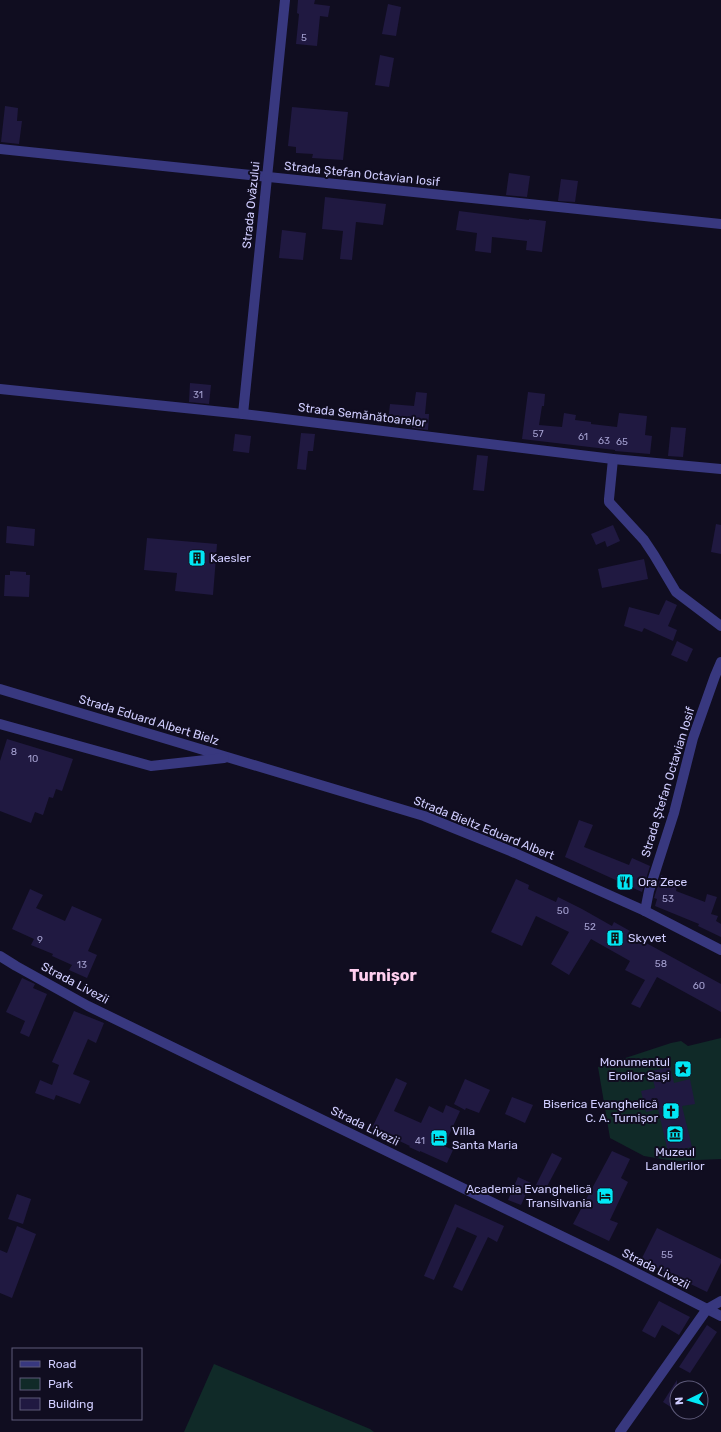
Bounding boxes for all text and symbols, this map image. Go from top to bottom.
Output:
house number: 5 [301,32,307,44]
street label: Strada Ștefan Octavian Iosif [284,159,441,189]
street label: Strada Ovăzului [239,161,263,249]
house number: 31 [193,389,203,401]
street label: Strada Semănătoarelor [297,400,427,430]
house number: 57 [532,428,544,440]
house number: 61 [578,431,588,443]
house number: 63 [598,435,610,447]
house number: 65 [616,436,628,448]
building icon: Kaesler [187,548,207,568]
place label: Kaesler [210,551,251,565]
street label: Strada Eduard Albert Bielz [77,692,221,748]
street label: Strada Ștefan Octavian Iosif [638,705,698,859]
house number: 8 [11,746,17,758]
house number: 10 [28,753,38,765]
street label: Strada Bieltz Eduard Albert [412,793,557,863]
restaurant icon: Ora Zece [615,872,635,892]
place label: Ora Zece [638,875,688,889]
house number: 53 [662,893,674,905]
house number: 50 [557,905,569,917]
house number: 52 [584,921,596,933]
building icon: Skyvet [605,928,625,948]
place label: Skyvet [628,931,666,945]
house number: 9 [37,934,43,946]
house number: 58 [655,958,667,970]
street label: Strada Livezii [39,959,111,1007]
house number: 13 [77,959,87,971]
district label: Turnișor [349,966,418,985]
house number: 60 [693,980,705,992]
place label: Monumentul Eroilor Sași [600,1055,670,1083]
place icon: Monumentul Eroilor Sași [673,1059,693,1079]
place label: Biserica Evanghelică C. A. Turnișor [543,1097,658,1125]
church icon: Biserica Evanghelică C. A. Turnișor [661,1101,681,1121]
street label: Strada Livezii [328,1103,402,1149]
place label: Villa Santa Maria [452,1124,518,1152]
museum icon: Muzeul Landlerilor [665,1124,685,1144]
hotel icon: Villa Santa Maria [429,1128,449,1148]
house number: 41 [415,1135,425,1147]
place label: Muzeul Landlerilor [645,1145,705,1173]
place label: Academia Evanghelică Transilvania [466,1182,592,1210]
hotel icon: Academia Evanghelică Transilvania [595,1186,615,1206]
street label: Strada Livezii [620,1246,693,1292]
house number: 55 [661,1249,673,1261]
legend [12,1348,142,1420]
text: Road [48,1357,76,1371]
text: Park [48,1377,74,1391]
north arrow [669,1380,709,1420]
text: N [673,1396,686,1405]
text: Building [48,1397,94,1411]

